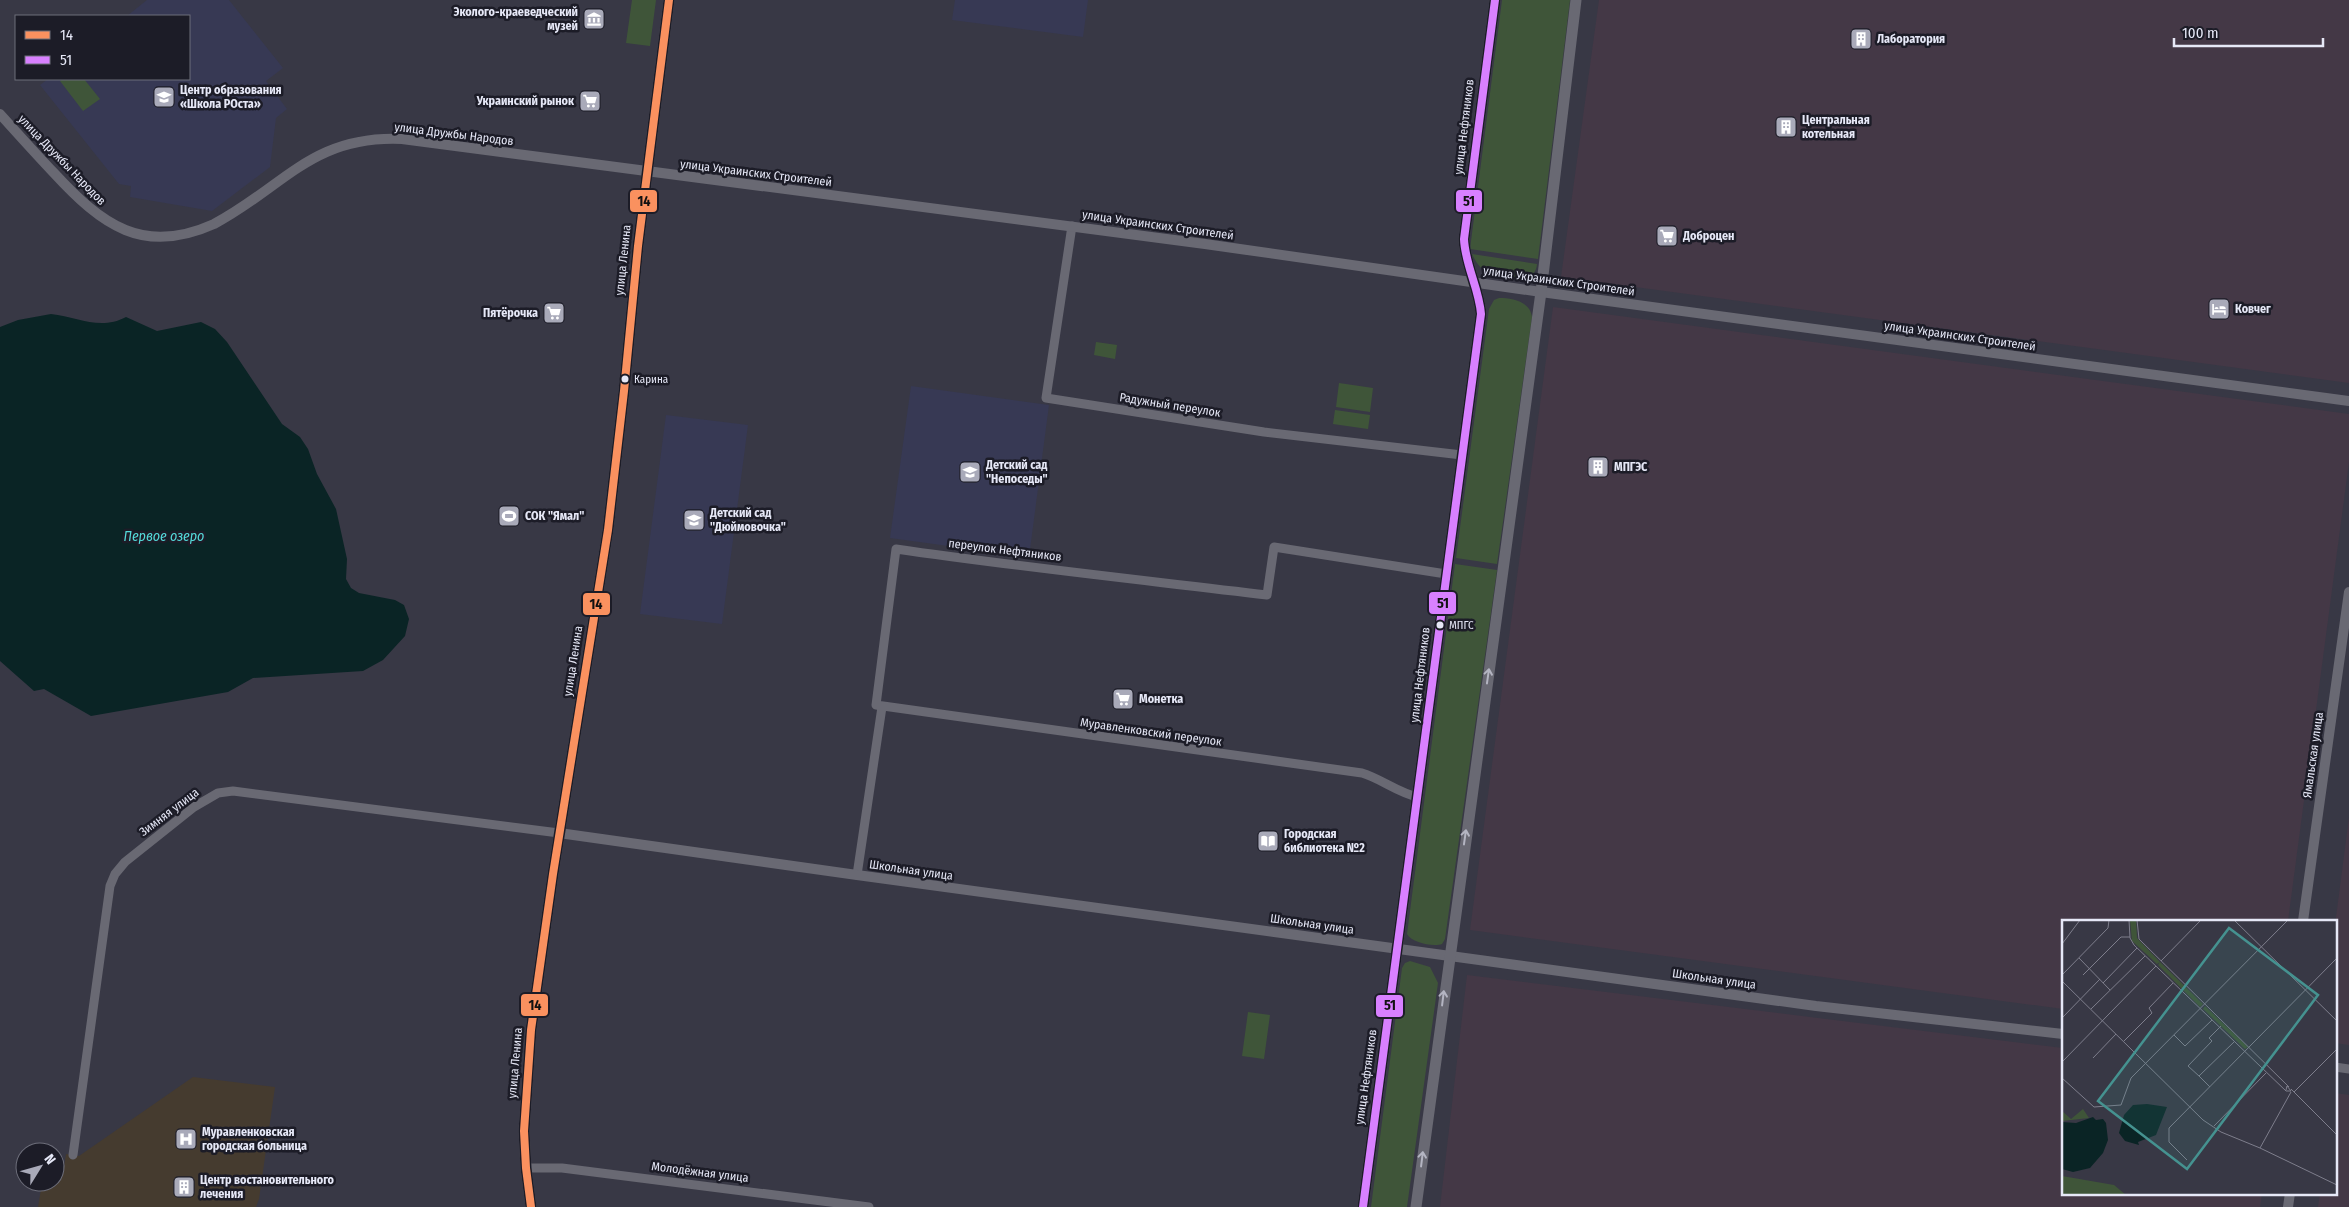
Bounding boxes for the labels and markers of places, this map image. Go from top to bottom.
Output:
place label: Эколого-краеведческий музей [453,5,578,33]
museum icon: Эколого-краеведческий музей [582,7,606,31]
building icon: Лаборатория [1849,27,1873,51]
place label: Лаборатория [1877,32,1945,46]
place label: Центр образования «Школа РОста» [180,83,282,111]
school or university icon: Центр образования «Школа РОста» [152,85,176,109]
supermarket icon: Украинский рынок [578,89,602,113]
place label: Украинский рынок [476,94,575,108]
place label: Центральная котельная [1802,113,1870,141]
building icon: Центральная котельная [1774,115,1798,139]
supermarket icon: Доброцен [1655,224,1679,248]
place label: Доброцен [1682,229,1734,243]
hotel icon: Ковчег [2207,297,2231,321]
supermarket icon: Пятёрочка [542,301,566,325]
place label: Ковчег [2235,302,2271,316]
place label: Пятёрочка [483,306,538,320]
place label: Карина [634,373,668,386]
marker: Карина [620,374,630,384]
building icon: МПГЭС [1586,455,1610,479]
place label: Детский сад "Непоседы" [985,458,1048,486]
school or university icon: Детский сад "Непоседы" [958,460,982,484]
place label: МПГЭС [1614,460,1648,474]
sports icon: СОК "Ямал" [497,504,521,528]
place label: Детский сад "Дюймовочка" [709,506,786,534]
school or university icon: Детский сад "Дюймовочка" [682,508,706,532]
place label: СОК "Ямал" [525,509,584,523]
place label: МПГС [1449,619,1474,632]
marker: МПГС [1435,620,1445,630]
supermarket icon: Монетка [1111,687,1135,711]
place label: Монетка [1139,692,1183,706]
place label: Городская библиотека №2 [1284,827,1365,855]
library icon: Городская библиотека №2 [1256,829,1280,853]
place label: Муравленковская городская больница [202,1125,307,1153]
hospital icon: Муравленковская городская больница [174,1127,198,1151]
place label: Центр востановительного лечения [200,1173,335,1201]
building icon: Центр востановительного лечения [172,1175,196,1199]

